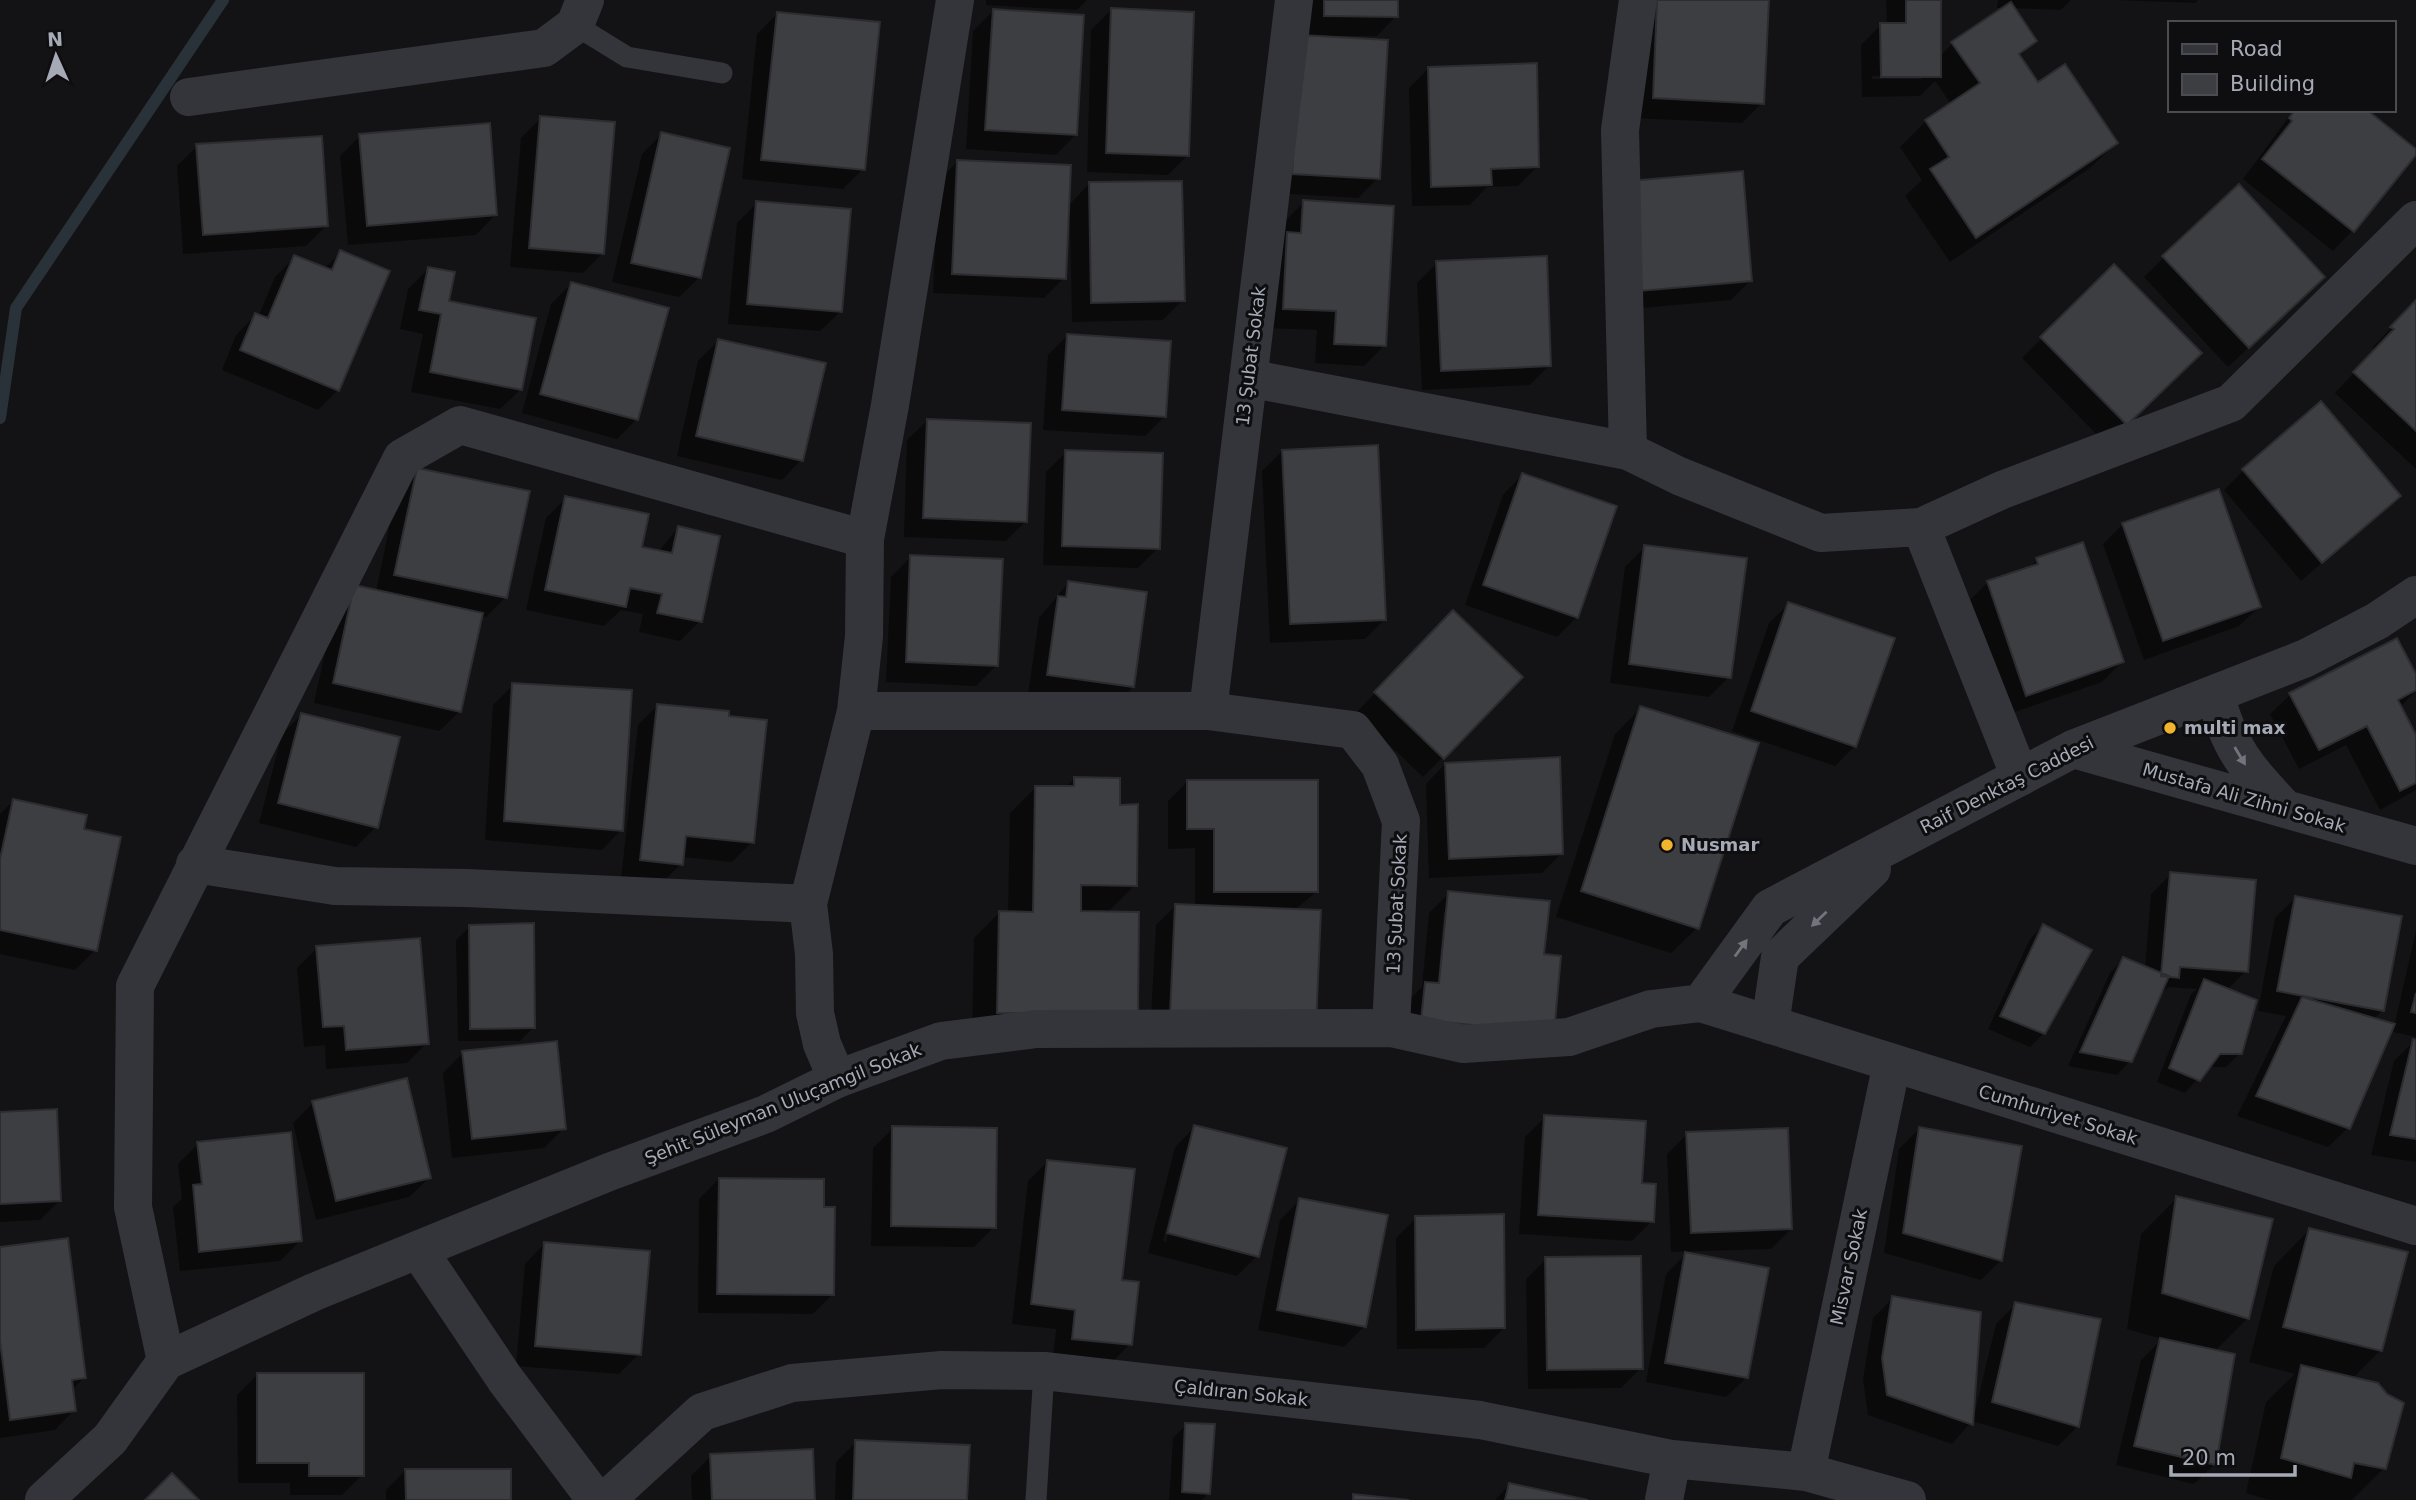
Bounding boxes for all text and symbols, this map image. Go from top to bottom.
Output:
north arrow [21,21,91,91]
legend [2168,21,2395,112]
text: N [47,28,64,50]
text: Road [2230,37,2283,61]
text: Building [2230,72,2315,96]
street label: 13 Şubat Sokak [1232,284,1270,427]
place label: multi max [2184,717,2286,738]
marker: multi max [2162,720,2178,736]
street label: Raif Denktaş Caddesi [1916,732,2097,838]
one-way arrow [2233,747,2246,766]
street label: Mustafa Ali Zihni Sokak [2140,758,2349,837]
street label: 13 Şubat Sokak [1382,833,1411,975]
place label: Nusmar [1681,834,1759,855]
marker: Nusmar [1659,837,1675,853]
one-way arrow [1811,911,1828,927]
one-way arrow [1734,939,1748,957]
street label: Şehit Süleyman Uluçamgil Sokak [642,1038,925,1169]
street label: Cumhuriyet Sokak [1976,1080,2141,1149]
street label: Misvar Sokak [1826,1206,1871,1327]
street label: Çaldıran Sokak [1173,1375,1310,1410]
scale bar [2171,1434,2295,1478]
text: 20 m [2182,1446,2236,1470]

